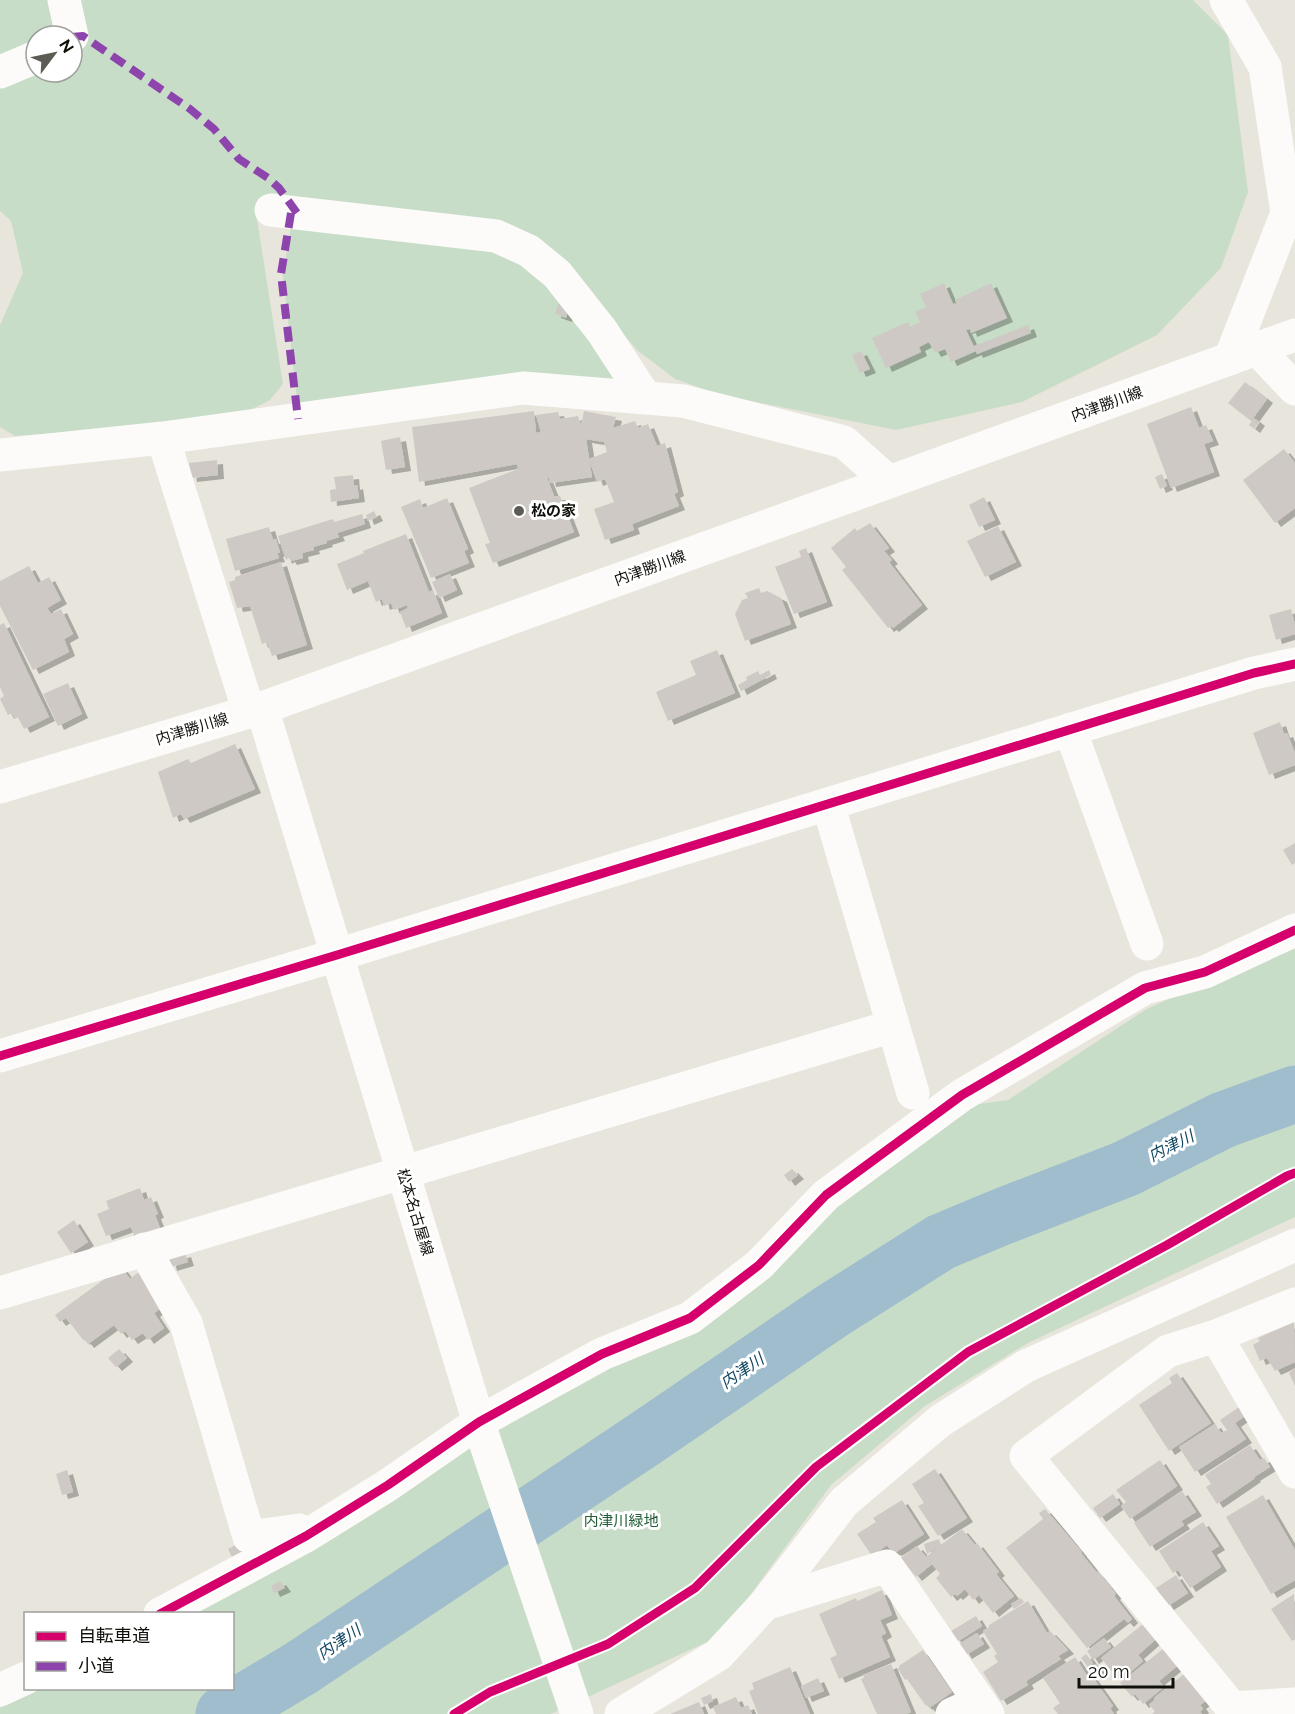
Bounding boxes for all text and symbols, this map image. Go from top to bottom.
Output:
north arrow [24,24,84,84]
text: N [55,36,78,57]
street label: 内津勝川線 [1069,383,1145,425]
place label: 松の家 [531,502,576,520]
marker: 松の家 [512,504,526,518]
street label: 内津勝川線 [612,547,688,589]
street label: 内津勝川線 [153,709,231,749]
water label: 内津川 [1145,1126,1198,1165]
street label: 松本名古屋線 [393,1166,437,1258]
water label: 内津川 [717,1349,769,1392]
park label: 内津川緑地 [583,1512,659,1530]
legend [24,1612,234,1690]
water label: 内津川 [314,1620,366,1663]
text: 自転車道 [78,1625,150,1646]
scale bar [1079,1651,1174,1689]
text: 小道 [78,1655,114,1676]
text: 20 m [1088,1661,1130,1682]

